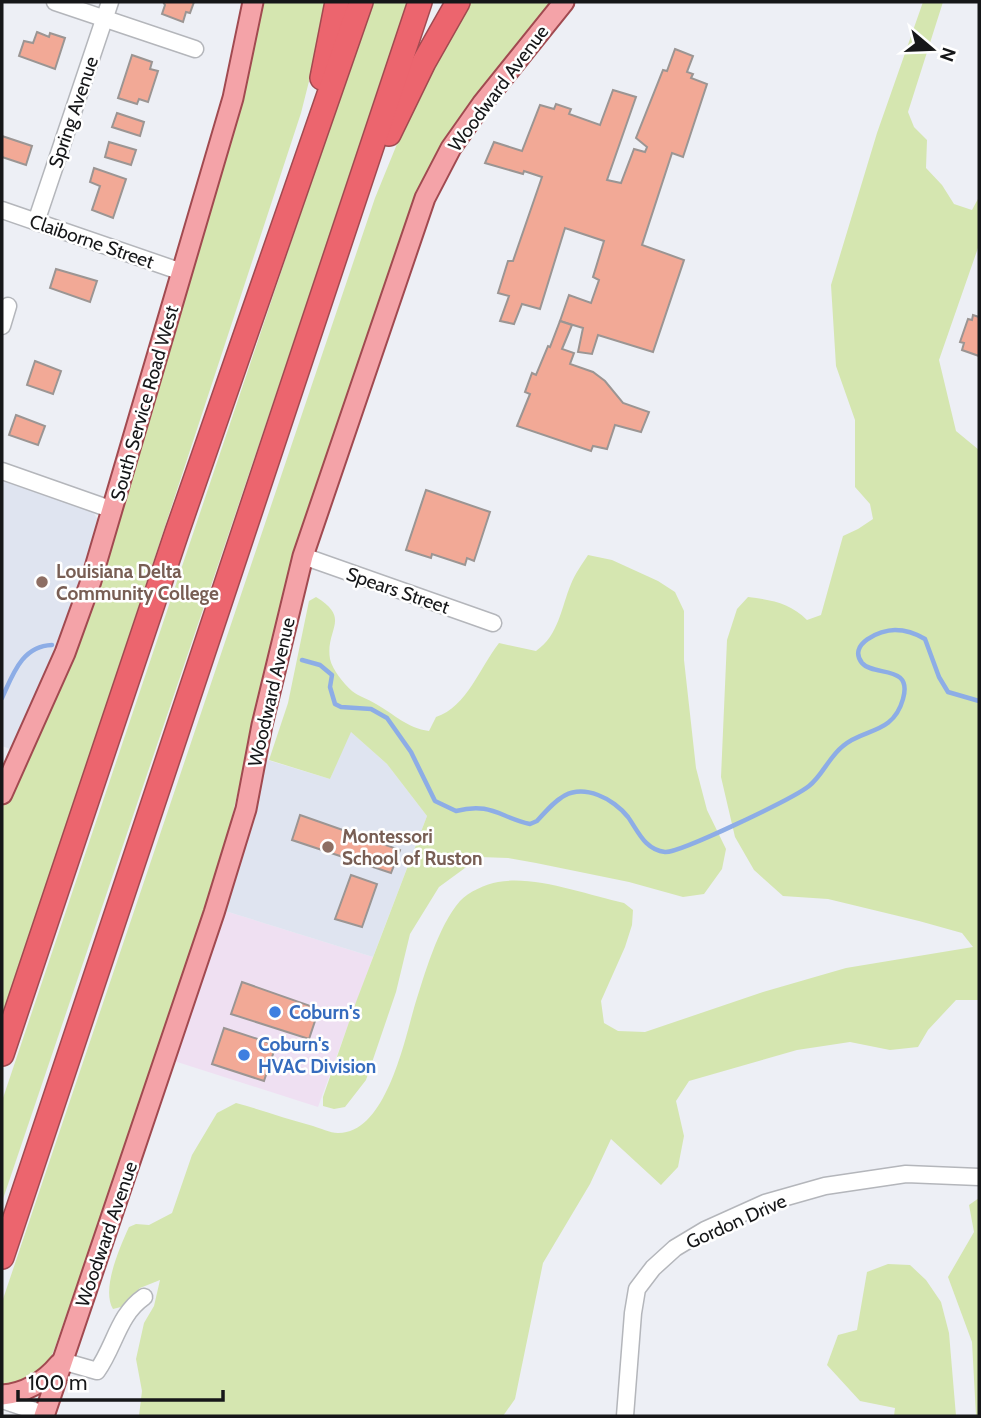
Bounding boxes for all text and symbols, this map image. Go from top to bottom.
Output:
north arrow [897,14,967,84]
street label: Woodward Avenue [443,20,554,156]
text: N [935,44,961,64]
street label: Spring Avenue [44,53,103,171]
street label: Claiborne Street [27,209,158,274]
street label: South Service Road West [106,302,184,503]
place label: Louisiana Delta Community College [56,560,219,605]
street label: Spears Street [343,562,453,619]
marker: Louisiana Delta Community College [34,574,50,590]
street label: Woodward Avenue [243,615,300,769]
place label: Montessori School of Ruston [342,825,483,870]
marker: Montessori School of Ruston [320,839,336,855]
place label: Coburn's [289,1001,360,1024]
marker: Coburn's [267,1004,283,1020]
place label: Coburn's HVAC Division [258,1033,376,1078]
marker: Coburn's HVAC Division [236,1047,252,1063]
street label: Woodward Avenue [71,1158,142,1310]
street label: Gordon Drive [682,1189,790,1254]
scale bar [18,1358,222,1402]
text: 100 m [28,1370,87,1395]

